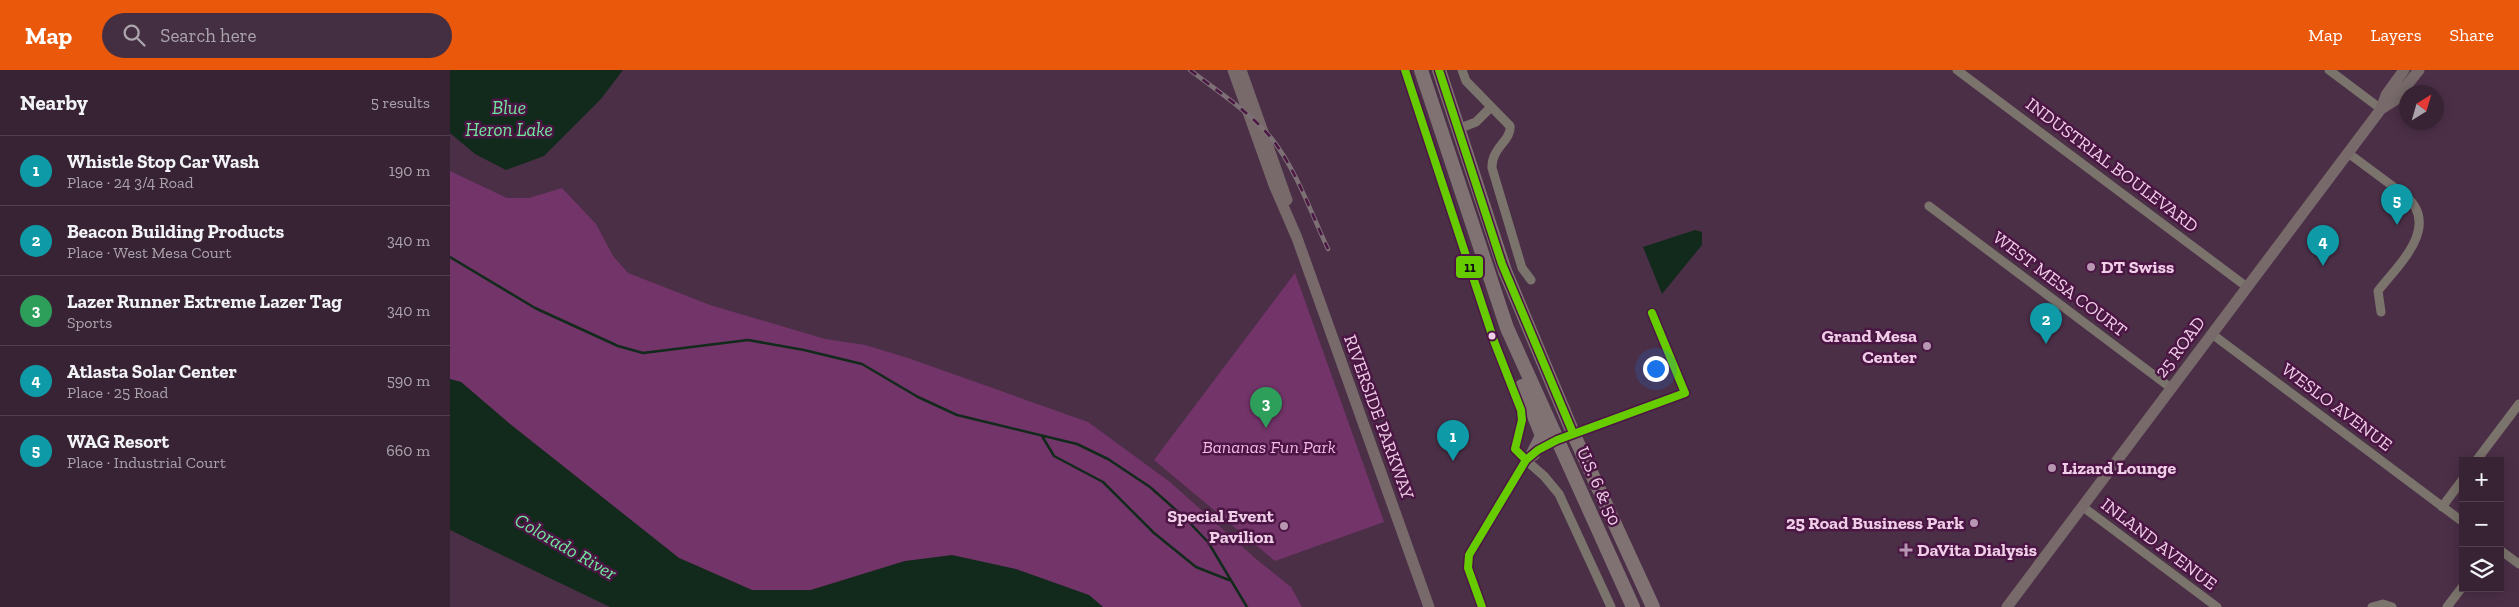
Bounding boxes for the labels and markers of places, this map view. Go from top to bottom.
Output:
pin: 5 [2381,184,2413,225]
pin: 4 [2307,225,2339,266]
place label: DT Swiss [2101,256,2174,278]
marker: DT Swiss [2085,261,2097,273]
pin: 2 [2030,303,2062,344]
place label: Grand Mesa Center [1821,325,1917,368]
unlabelled marker [1487,331,1497,341]
marker: Grand Mesa Center [1921,340,1933,352]
pin: 3 [1250,387,1282,428]
pin: 1 [1437,420,1469,461]
place label: Lizard Lounge [2062,457,2177,479]
marker: Lizard Lounge [2046,462,2058,474]
place label: Special Event Pavilion [1167,505,1275,548]
place label: 25 Road Business Park [1786,512,1964,534]
marker: 25 Road Business Park [1968,517,1980,529]
marker: Special Event Pavilion [1278,520,1290,532]
place label: DaVita Dialysis [1917,539,2037,561]
marker: DaVita Dialysis [1899,543,1913,557]

